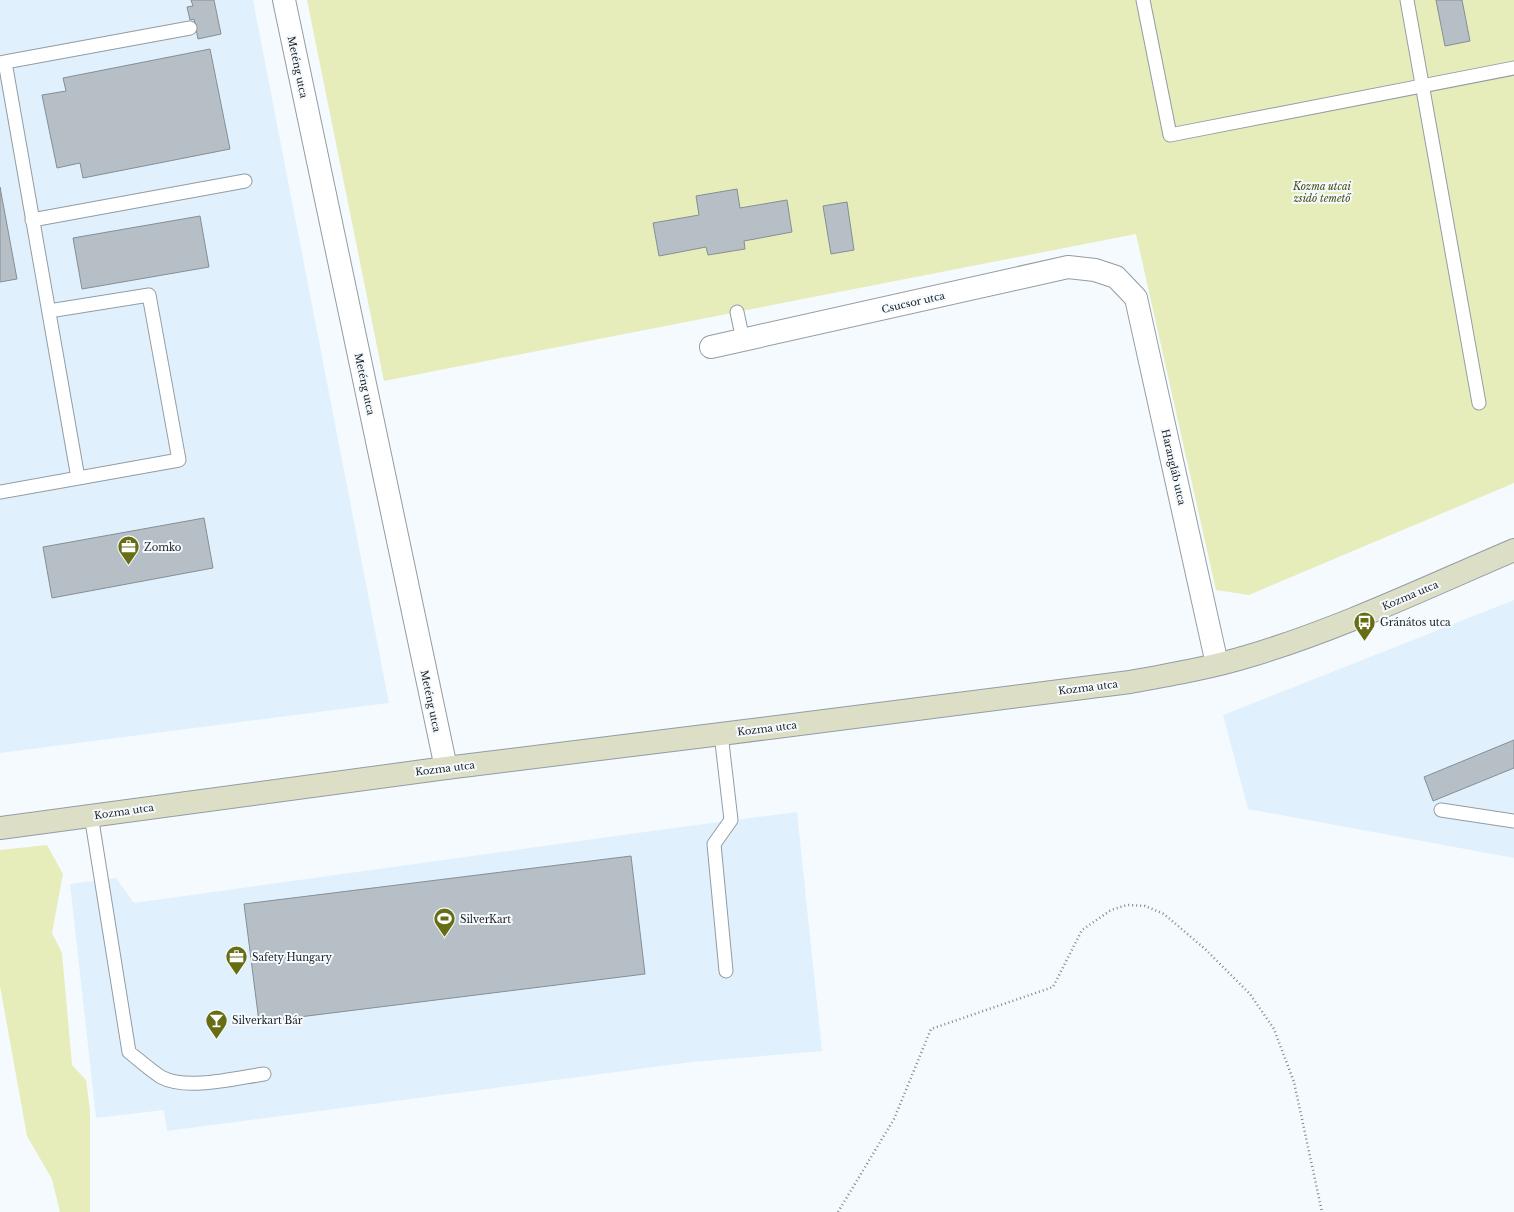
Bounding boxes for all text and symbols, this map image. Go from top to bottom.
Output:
street label: Meténg utca [285,35,311,100]
park label: Kozma utcai zsidó temető [1292,180,1352,205]
street label: Csucsor utca [880,289,946,316]
street label: Meténg utca [352,352,378,417]
street label: Harangláb utca [1158,428,1189,507]
office icon: Zomko [116,534,142,567]
place label: Zomko [144,541,182,554]
street label: Kozma utca [1380,578,1441,613]
bus stop icon: Gránátos utca [1352,609,1378,642]
place label: Gránátos utca [1380,616,1451,629]
street label: Meténg utca [418,669,444,734]
street label: Kozma utca [1058,677,1119,698]
street label: Kozma utca [737,718,798,739]
street label: Kozma utca [415,758,476,779]
street label: Kozma utca [93,801,155,822]
sports icon: SilverKart [432,906,458,939]
place label: SilverKart [460,913,511,926]
office icon: Safety Hungary [223,944,249,977]
place label: Safety Hungary [252,951,332,964]
bar icon: Silverkart Bár [203,1007,229,1040]
place label: Silverkart Bár [232,1014,303,1027]

